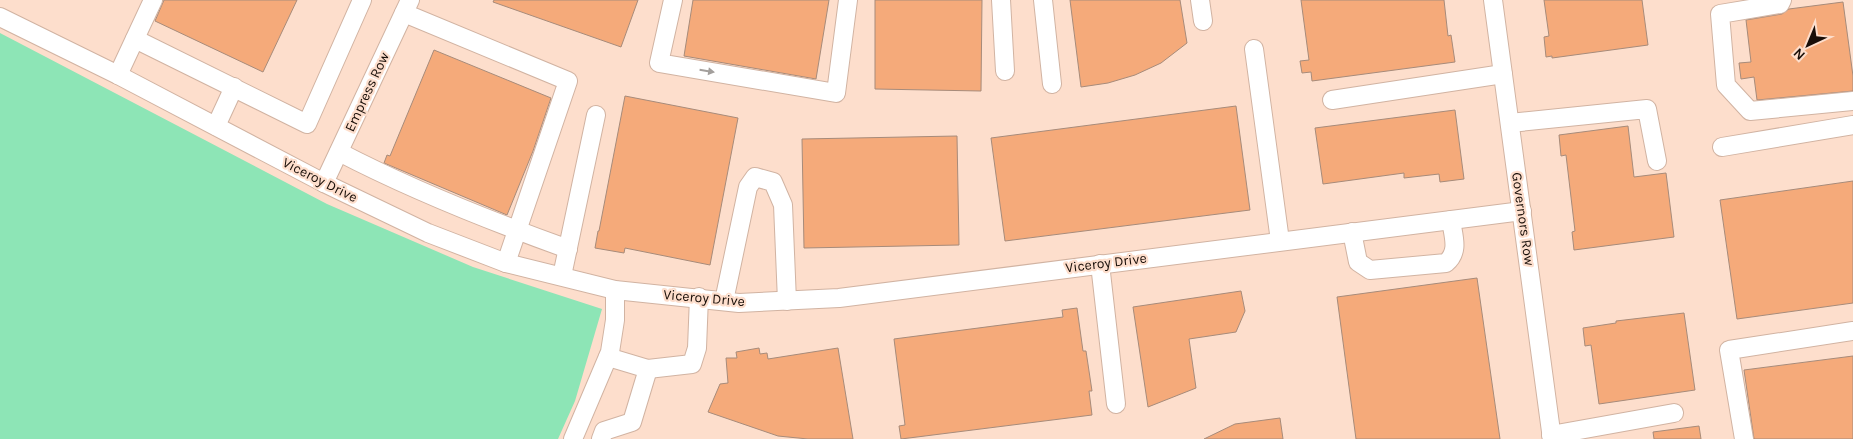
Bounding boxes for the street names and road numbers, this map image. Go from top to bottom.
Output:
street label: Empress Row [341,50,393,134]
street label: Viceroy Drive [280,154,360,206]
street label: Governors Row [1508,171,1538,267]
street label: Viceroy Drive [1064,250,1148,276]
street label: Viceroy Drive [663,286,745,310]

